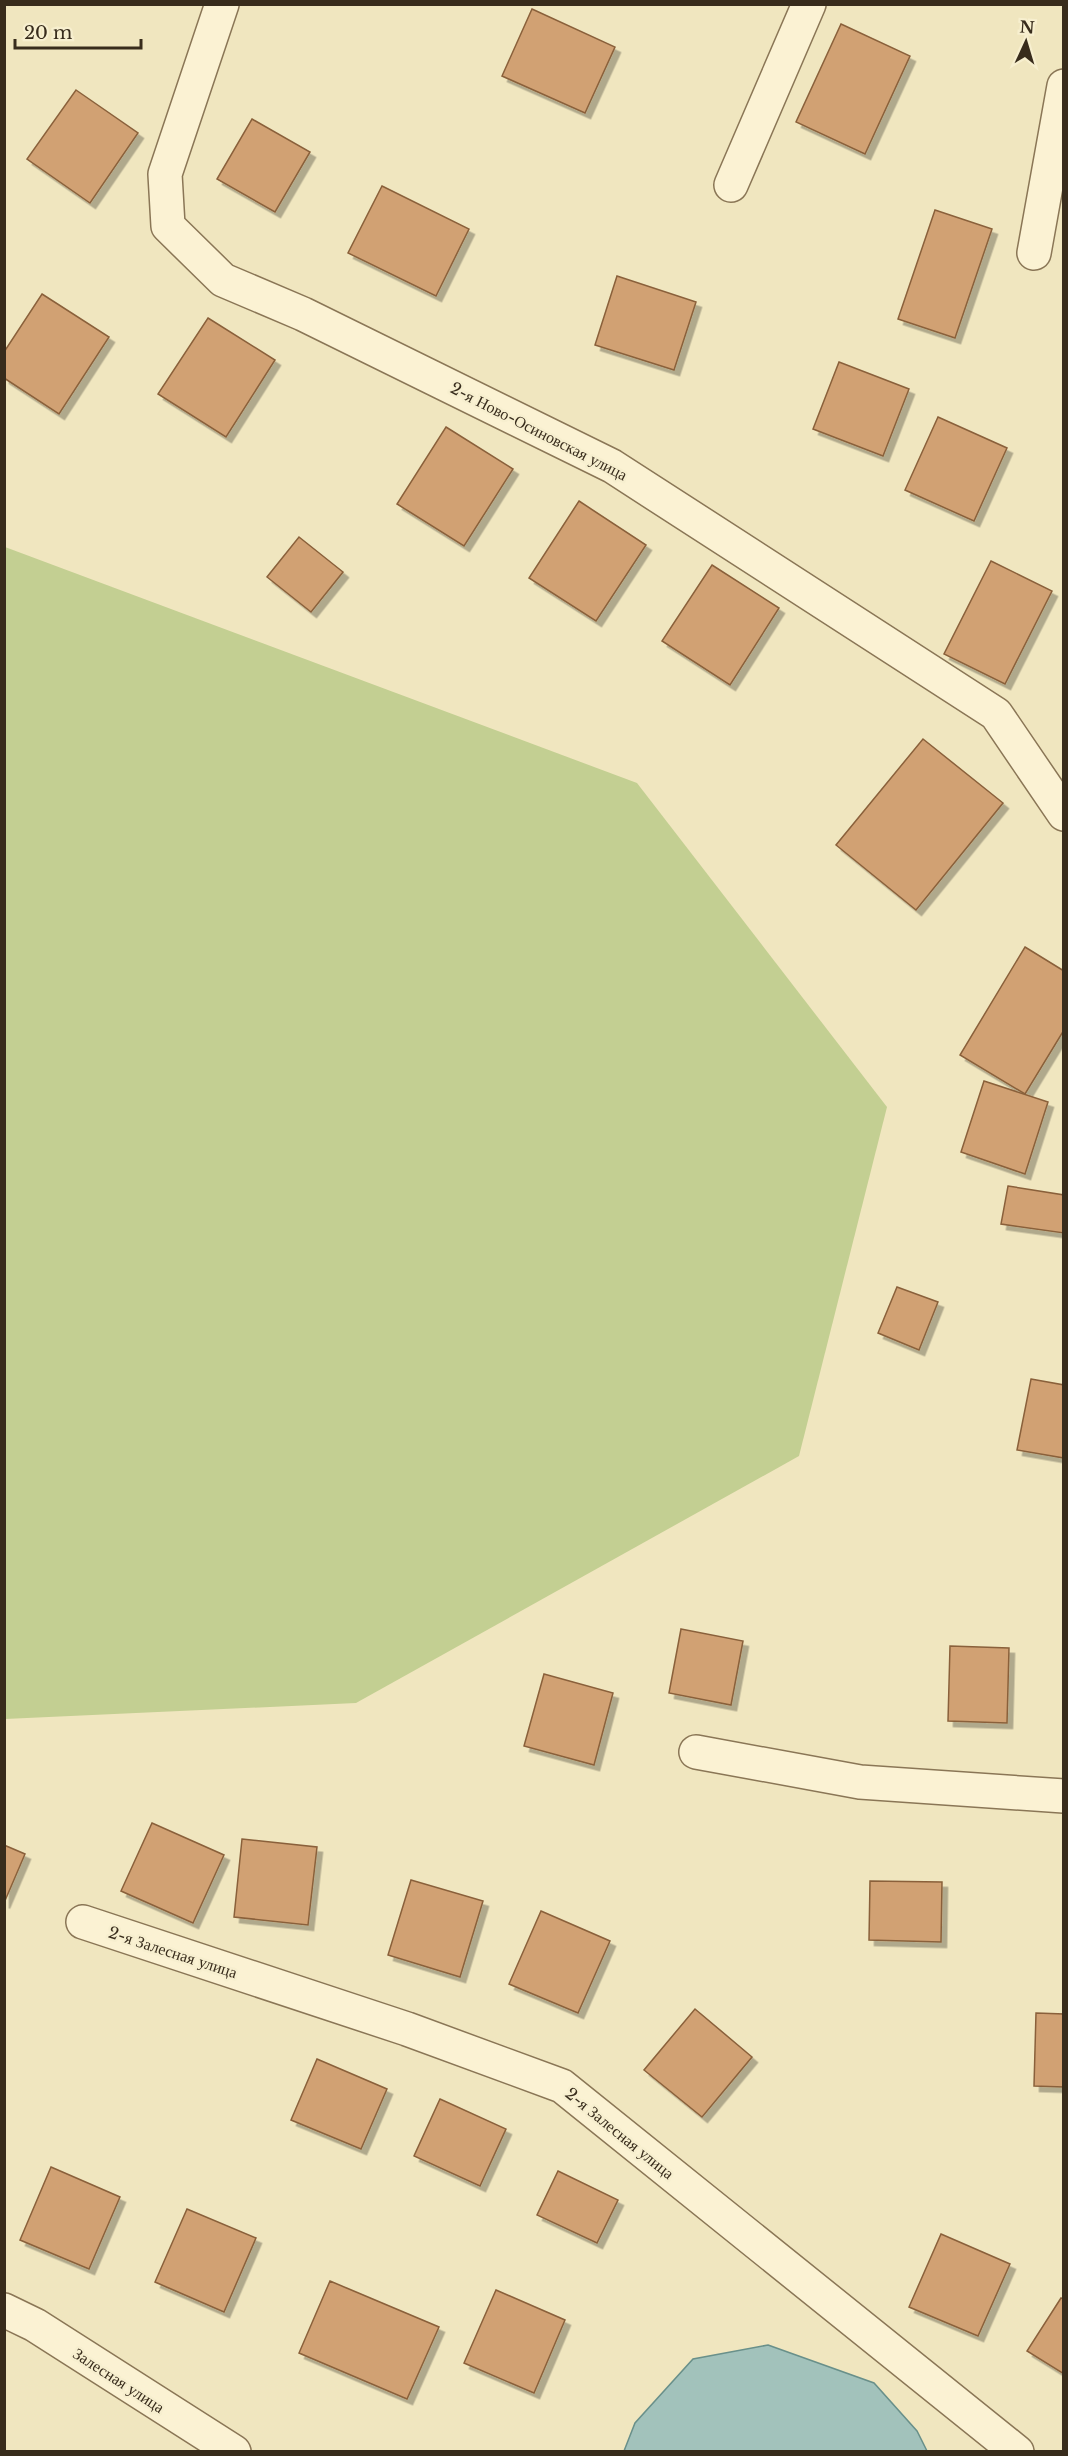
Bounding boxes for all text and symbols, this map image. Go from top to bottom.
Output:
scale bar [15,12,141,50]
north arrow [996,12,1056,72]
text: N [1019,17,1035,38]
text: 20 m [24,22,72,44]
street label: 2-я Ново-Осиновская улица [447,378,631,484]
street label: 2-я Залесная улица [106,1922,240,1982]
street label: 2-я Залесная улица [562,2083,678,2183]
street label: Залесная улица [70,2343,168,2417]

